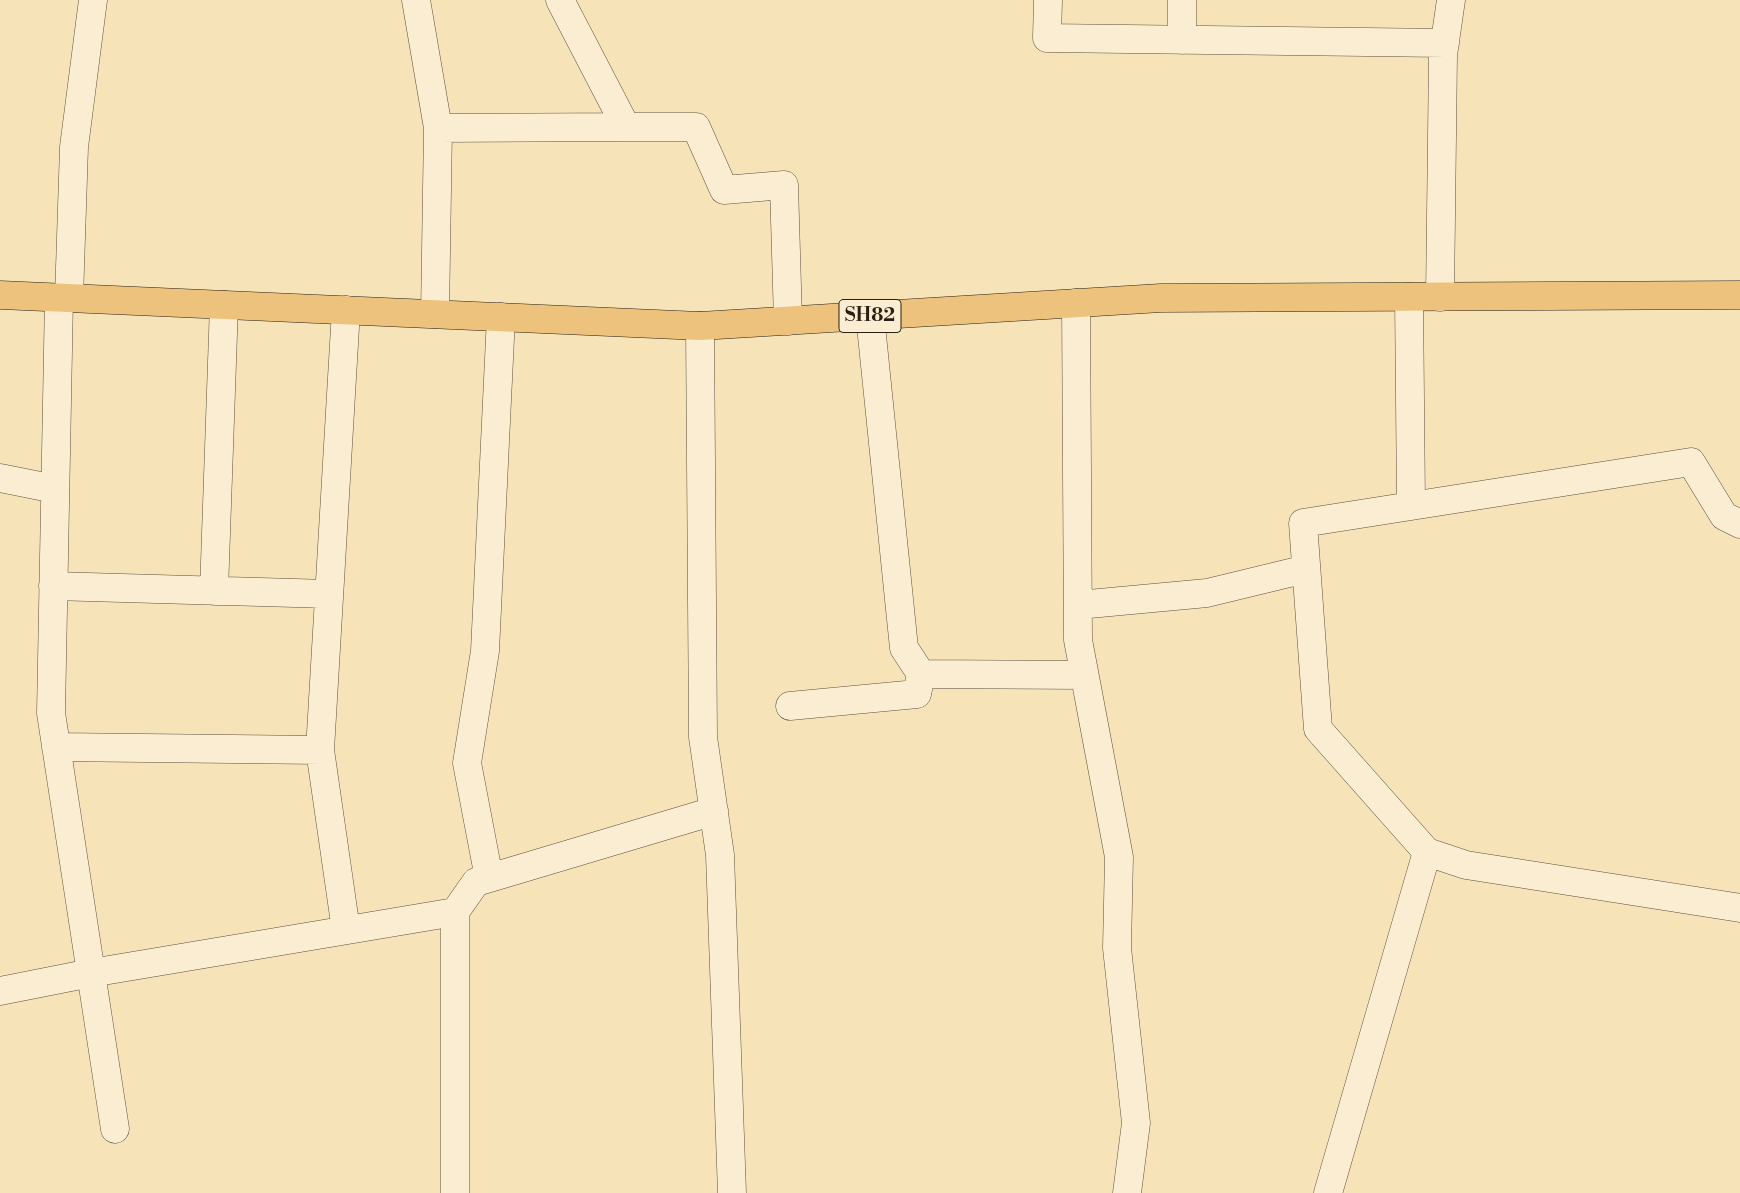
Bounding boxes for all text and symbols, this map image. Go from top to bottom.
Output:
road number: SH82 [839,300,901,332]

